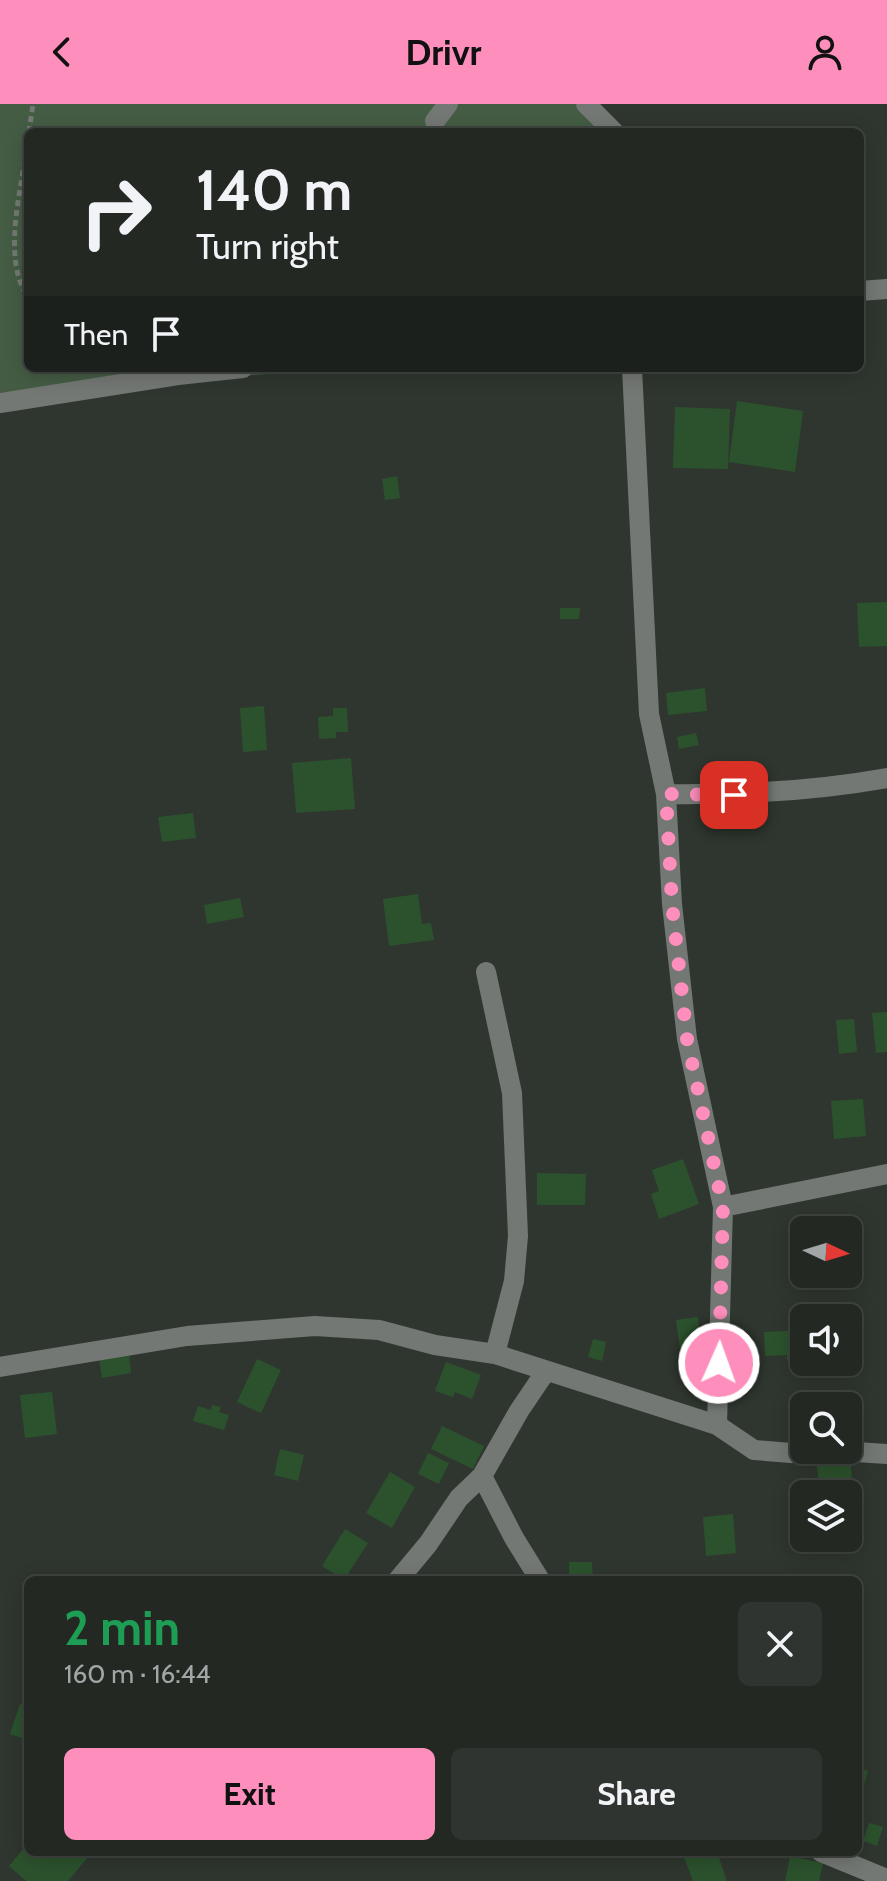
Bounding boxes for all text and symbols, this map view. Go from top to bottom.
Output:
icon: back [40,30,84,74]
text: Drivr [406,30,481,74]
icon: person [803,30,847,74]
text: 140 m [196,156,352,224]
icon: right [64,160,168,264]
text: Turn right [196,224,339,268]
icon: arrive [144,312,188,356]
text: Then [64,316,128,353]
pin [700,761,768,829]
icon: arrive [712,773,756,817]
north arrow [790,1216,862,1288]
map controls [790,1216,862,1552]
button: sound [790,1304,862,1376]
position arrow [677,1321,761,1405]
button: search [790,1392,862,1464]
button: layers [790,1480,862,1552]
text: 2 min [64,1599,180,1657]
button: close [738,1602,822,1686]
text: 160 m · 16:44 [64,1658,211,1690]
button: Exit [64,1748,435,1840]
button: Share [451,1748,822,1840]

